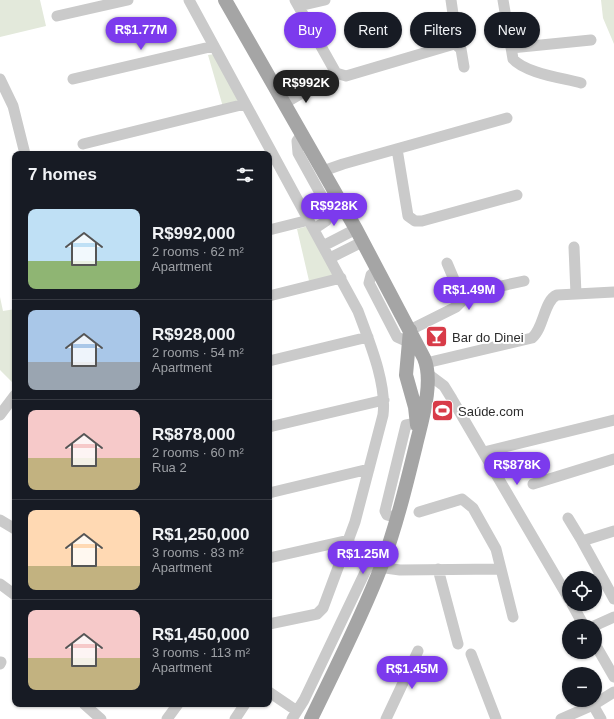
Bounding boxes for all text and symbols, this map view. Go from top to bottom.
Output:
chip: Buy [284,12,336,48]
chip: Rent [344,12,402,48]
chip: Filters [410,12,476,48]
chip: New [484,12,540,48]
pin: R$1.77M [104,17,178,51]
text: R$1.77M [115,22,167,37]
pin: R$992K [273,70,339,104]
text: R$992K [282,75,330,90]
icon: filters [234,164,256,186]
text: 7 homes [28,165,97,184]
pin: R$928K [301,193,367,227]
text: R$928K [310,198,358,213]
text: R$992,000 [152,224,235,243]
icon: home [60,225,108,273]
text: 2 rooms · 62 m² [152,244,244,259]
text: Apartment [152,259,212,274]
pin: R$1.49M [432,277,506,311]
text: R$1.49M [443,282,495,297]
bar icon: Bar do Dinei [423,324,449,350]
text: R$928,000 [152,325,235,344]
icon: home [60,326,108,374]
place label: Bar do Dinei [452,330,524,345]
text: 2 rooms · 54 m² [152,345,244,360]
text: Apartment [152,360,212,375]
sports icon: Saúde.com [430,398,456,424]
place label: Saúde.com [458,404,524,419]
text: R$878,000 [152,425,235,444]
icon: home [60,426,108,474]
text: 2 rooms · 60 m² [152,445,244,460]
pin: R$878K [484,452,550,486]
text: R$878K [493,457,541,472]
text: Rua 2 [152,460,187,475]
text: R$1,250,000 [152,525,249,544]
icon: home [60,526,108,574]
pin: R$1.25M [326,541,400,575]
text: 3 rooms · 83 m² [152,545,244,560]
text: R$1.25M [337,546,389,561]
text: Apartment [152,560,212,575]
map controls [562,571,602,707]
button: locate [562,571,602,611]
button: + [562,619,602,659]
text: R$1,450,000 [152,625,249,644]
icon: home [60,626,108,674]
text: 3 rooms · 113 m² [152,645,250,660]
pin: R$1.45M [375,656,449,690]
text: Apartment [152,660,212,675]
text: R$1.45M [386,661,438,676]
button: − [562,667,602,707]

